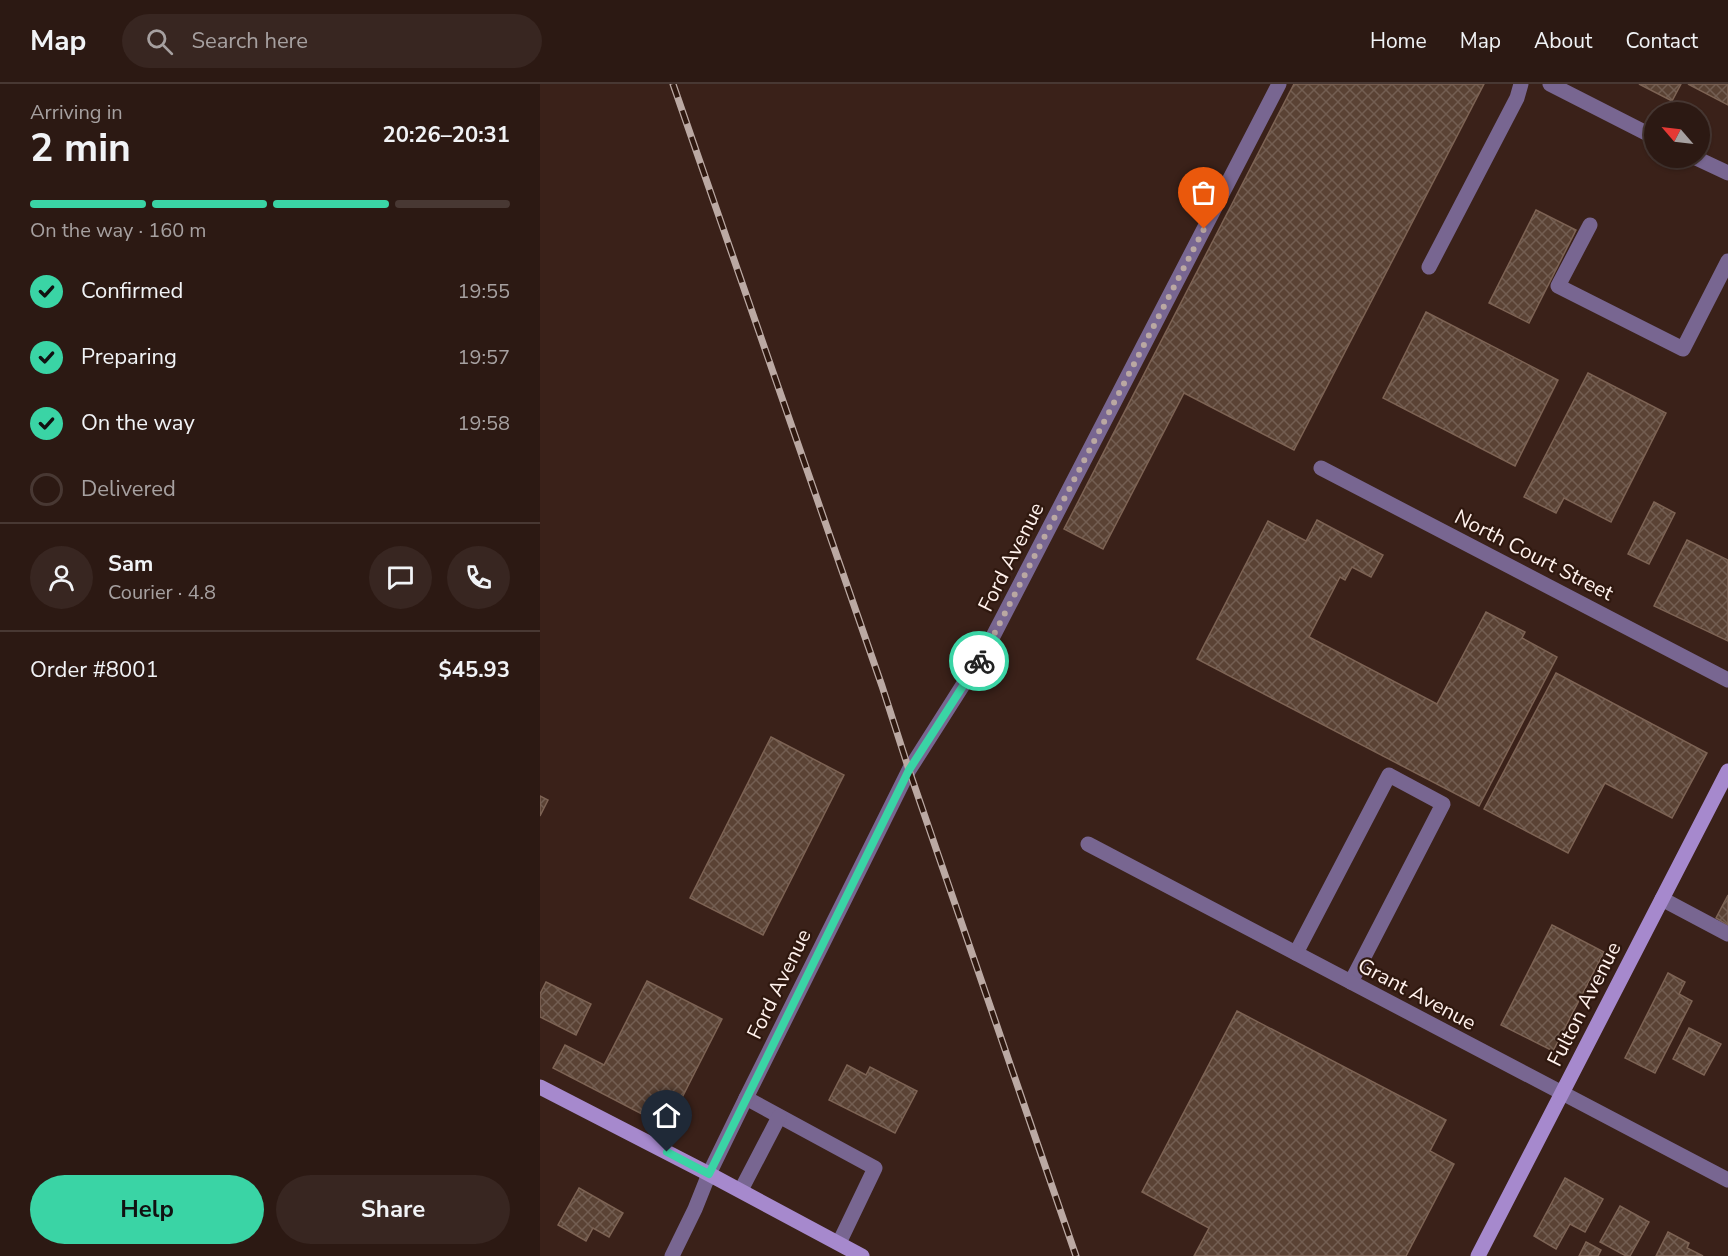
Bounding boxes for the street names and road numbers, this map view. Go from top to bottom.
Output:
street label: Ford Avenue [971,498,1051,616]
street label: North Court Street [1450,503,1619,607]
street label: Ford Avenue [740,924,818,1044]
street label: Fulton Avenue [1540,937,1628,1071]
street label: Grant Avenue [1353,951,1481,1037]

